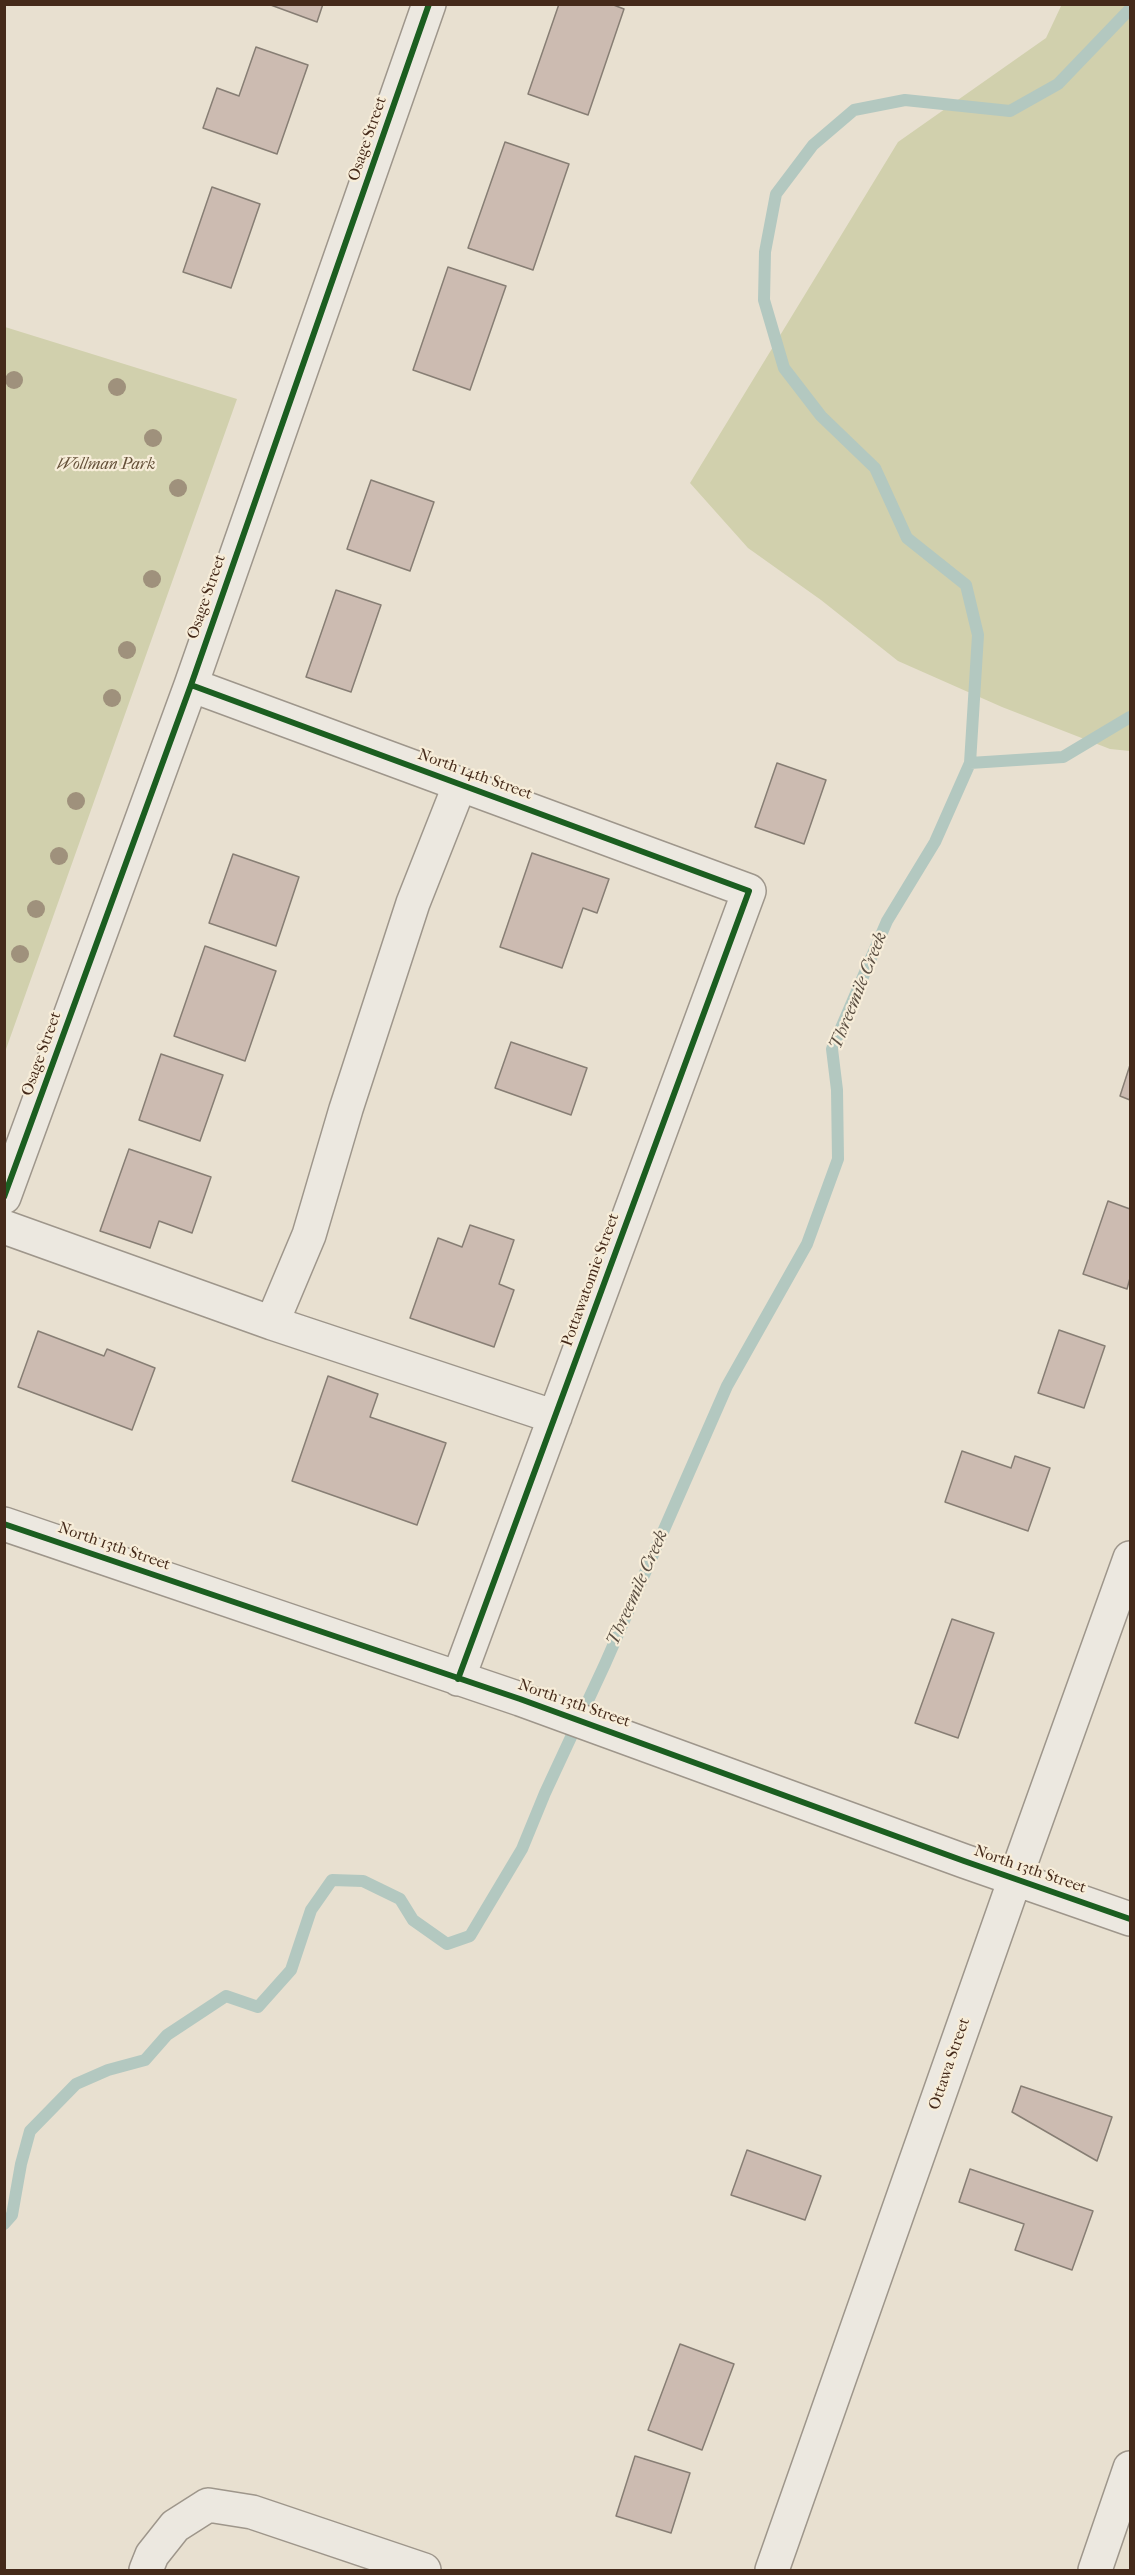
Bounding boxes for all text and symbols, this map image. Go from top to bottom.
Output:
street label: Osage Street [345,94,391,184]
park label: Wollman Park [57,455,155,475]
street label: Osage Street [184,552,230,642]
street label: North 14th Street [415,745,535,805]
water label: Threemile Creek [826,929,892,1053]
street label: Osage Street [18,1009,66,1099]
street label: Pottawatomie Street [558,1211,624,1349]
street label: North 13th Street [55,1519,173,1575]
water label: Threemile Creek [603,1527,673,1649]
street label: North 13th Street [515,1676,633,1732]
street label: North 13th Street [971,1842,1089,1898]
street label: Ottawa Street [925,2016,975,2112]

